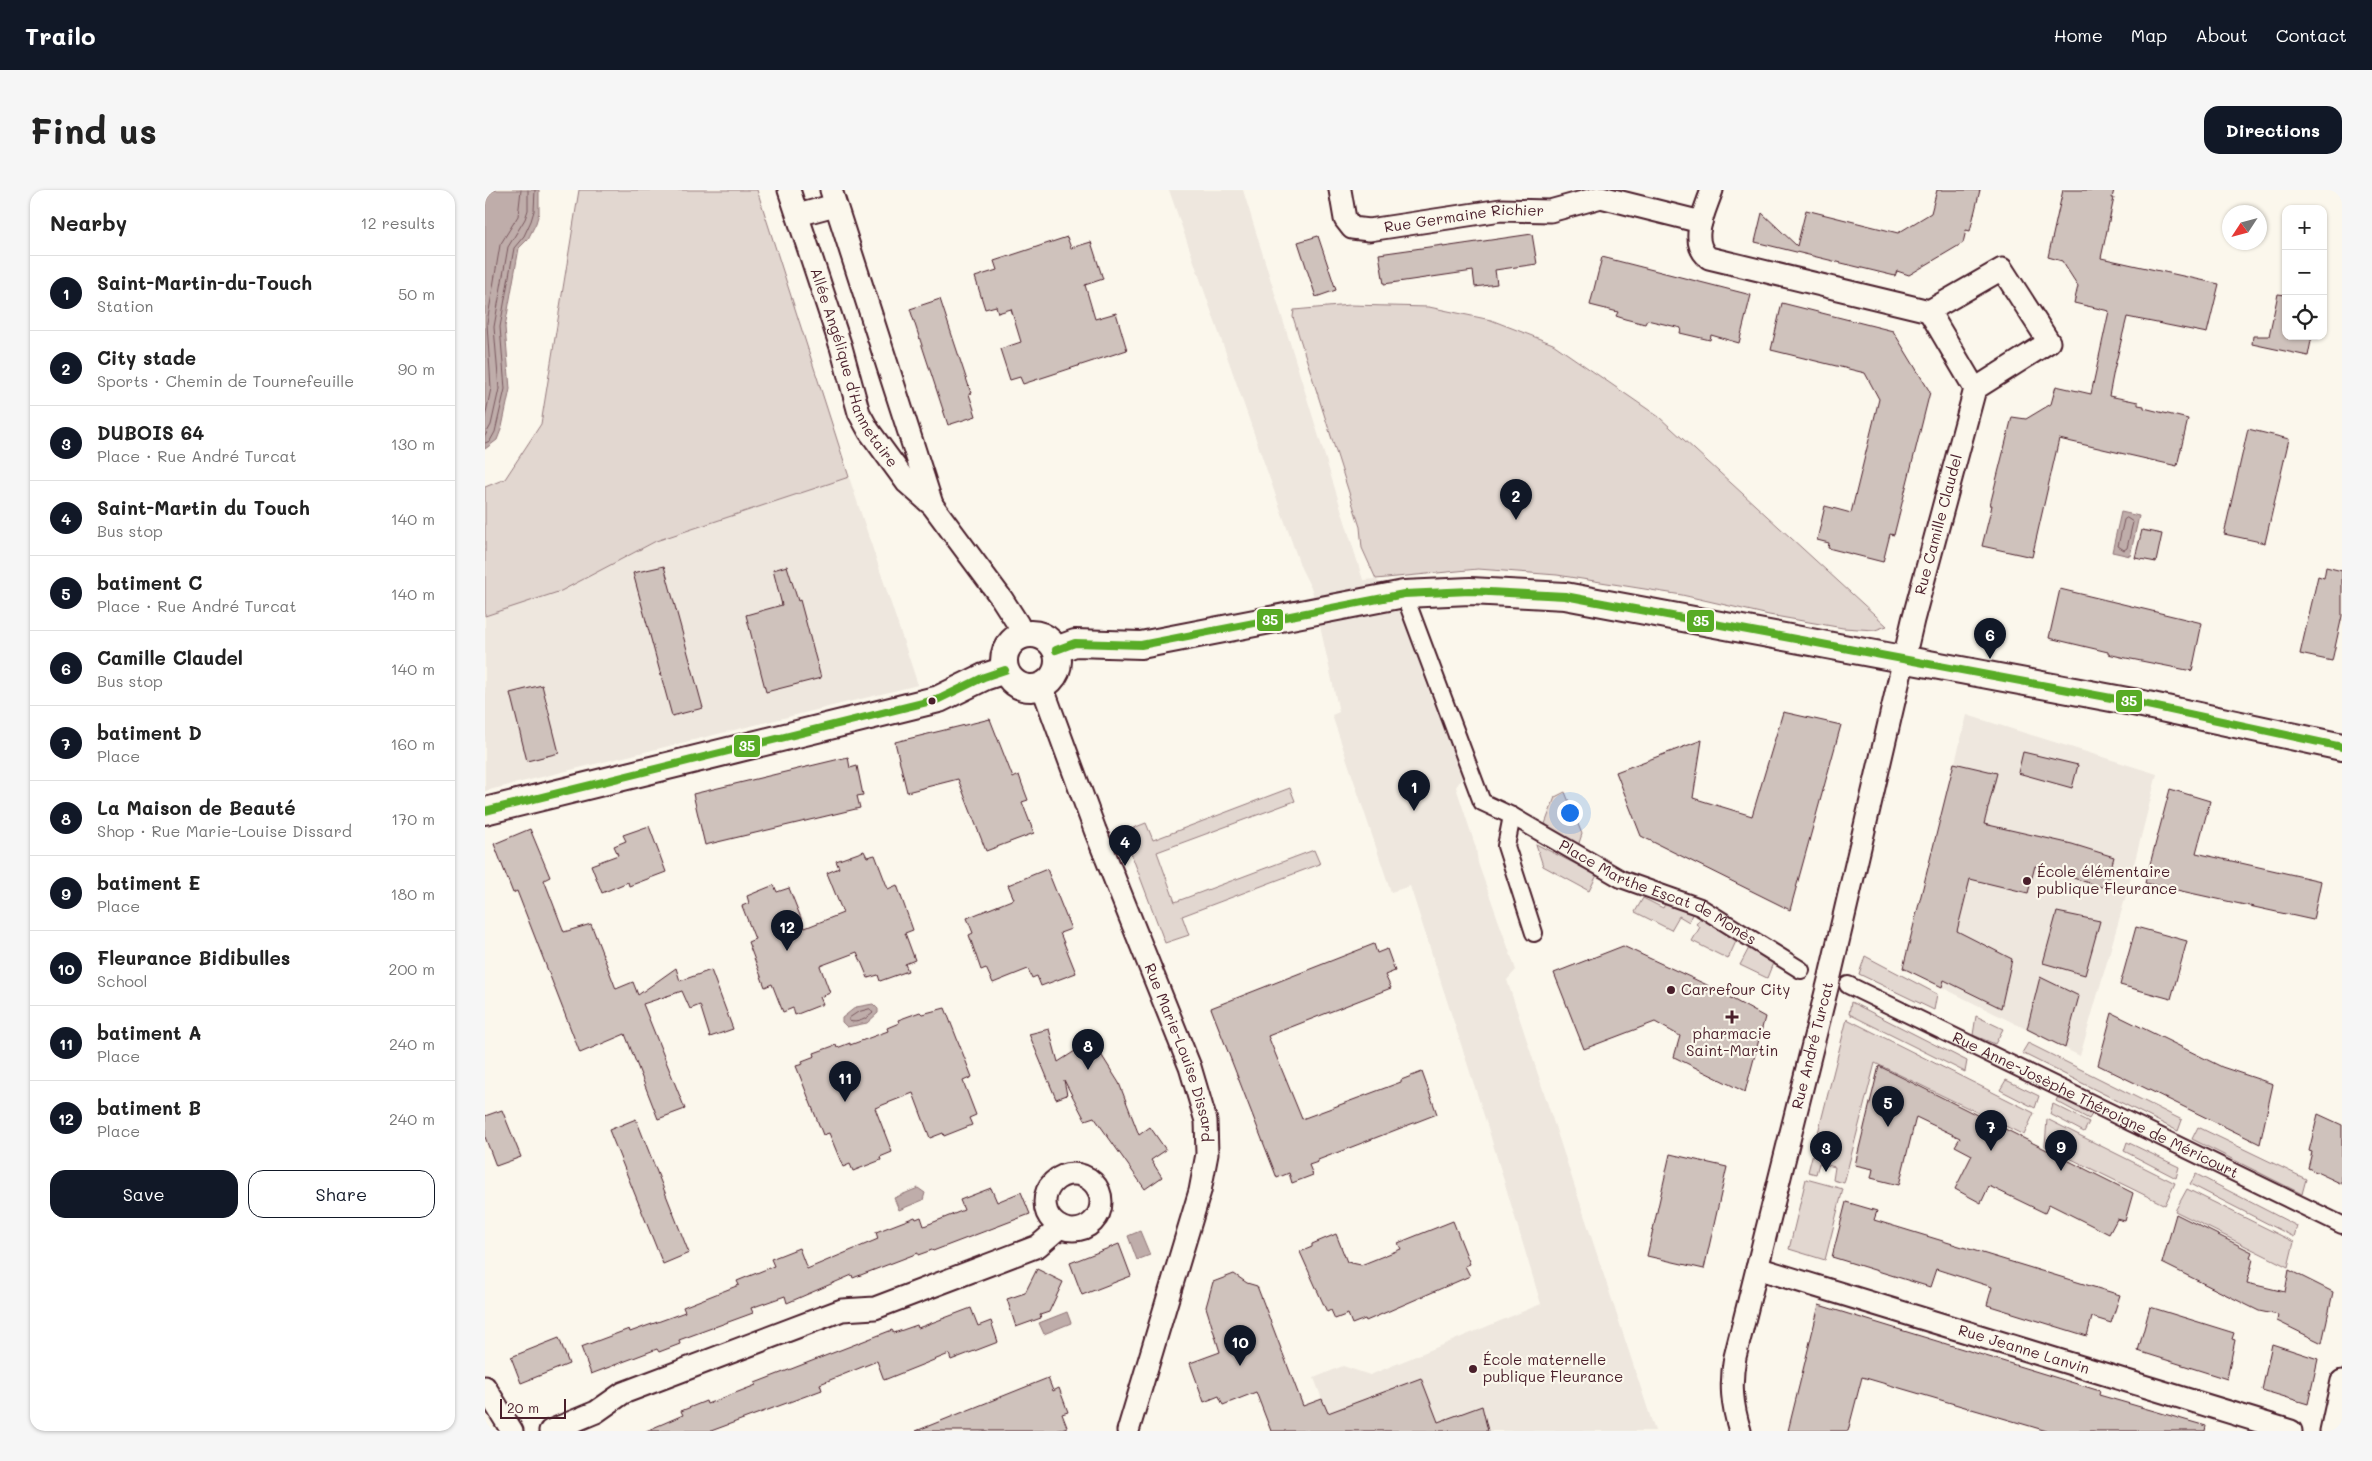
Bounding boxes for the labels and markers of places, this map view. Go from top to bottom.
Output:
pin: 2 [1500,479,1532,520]
pin: 6 [1974,618,2006,659]
unlabelled marker [927,696,937,706]
pin: 1 [1398,770,1430,811]
pin: 4 [1109,825,1141,866]
place label: École élémentaire publique Fleurance [2037,861,2177,898]
marker: École élémentaire publique Fleurance [2021,875,2033,887]
pin: 12 [771,910,803,951]
place label: Carrefour City [1681,979,1791,999]
marker: Carrefour City [1665,984,1677,996]
marker: pharmacie Saint-Martin [1726,1011,1738,1023]
place label: pharmacie Saint-Martin [1686,1023,1778,1060]
pin: 8 [1072,1029,1104,1070]
pin: 11 [829,1061,861,1102]
pin: 5 [1872,1086,1904,1127]
pin: 7 [1975,1110,2007,1151]
pin: 9 [2045,1130,2077,1171]
pin: 3 [1810,1131,1842,1172]
pin: 10 [1224,1325,1256,1366]
place label: École maternelle publique Fleurance [1483,1349,1623,1386]
marker: École maternelle publique Fleurance [1467,1363,1479,1375]

